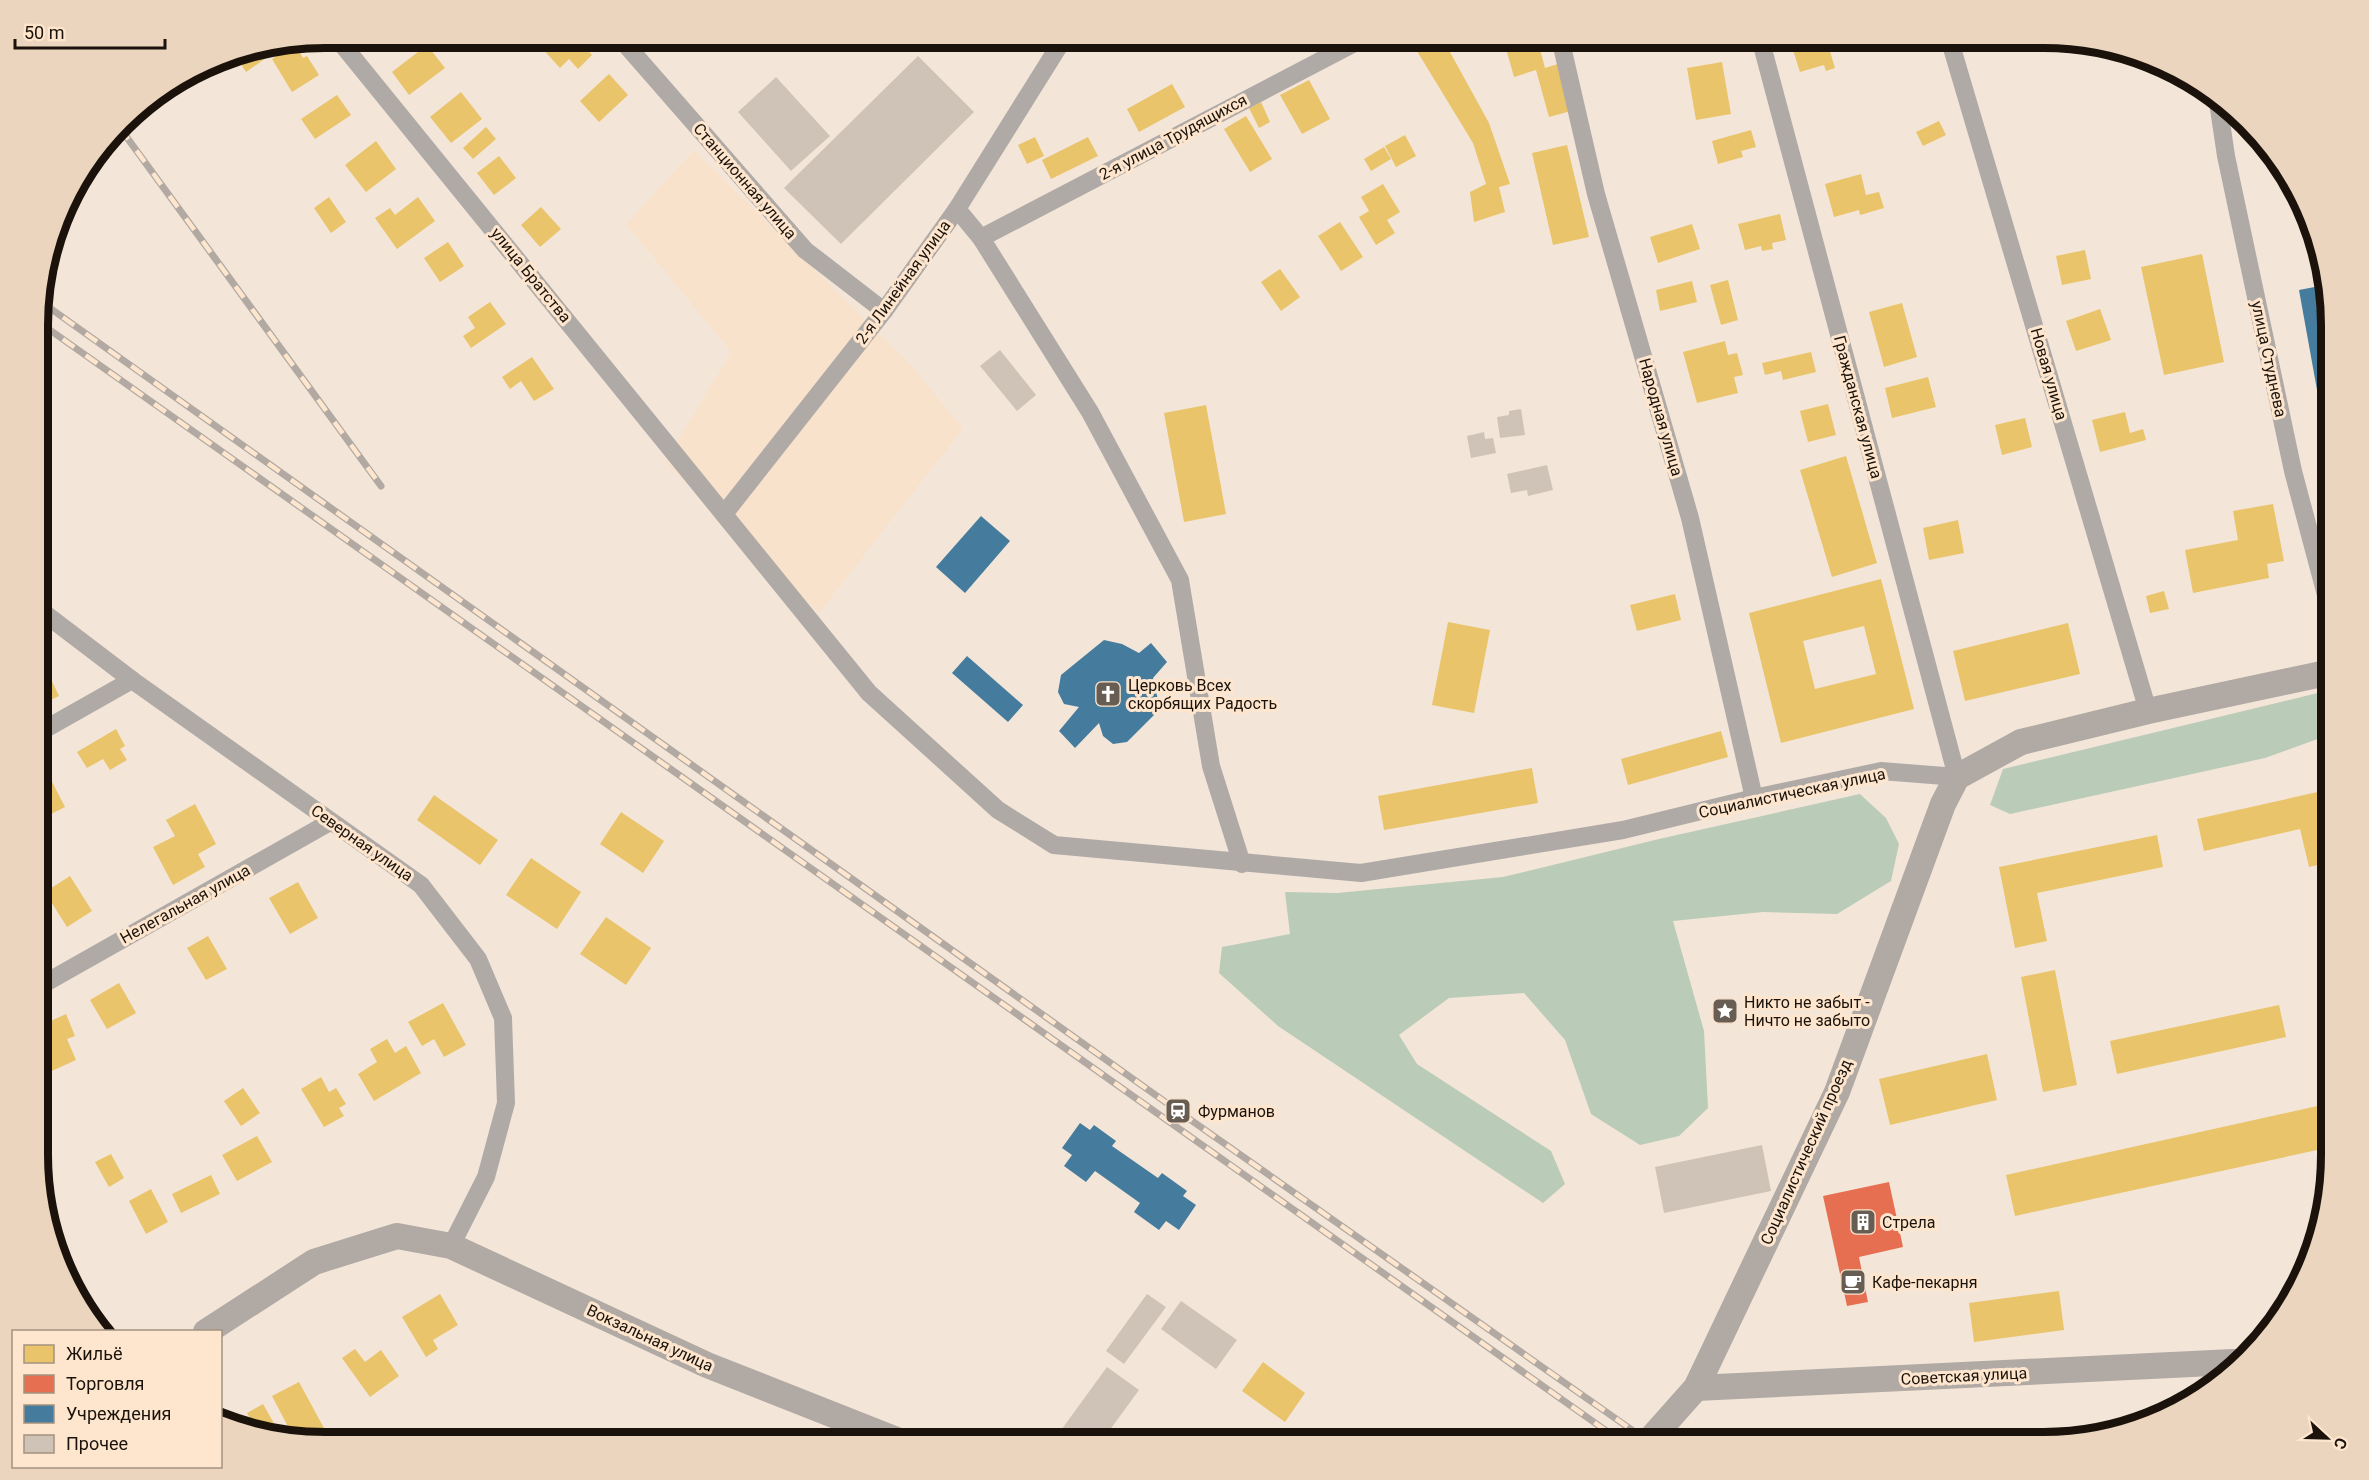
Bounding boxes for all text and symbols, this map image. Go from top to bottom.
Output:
scale bar [15,12,165,50]
text: 50 m [24,22,64,43]
street label: 2-я улица Трудящихся [1096,90,1250,184]
street label: Станционная улица [689,119,801,243]
street label: 2-я Линейная улица [852,216,954,348]
street label: улица Братства [487,224,575,326]
street label: улица Студнева [2247,299,2291,419]
street label: Новая улица [2027,326,2071,422]
street label: Гражданская улица [1830,333,1886,481]
street label: Народная улица [1635,356,1687,478]
place label: Церковь Всех скорбящих Радость [1128,676,1277,713]
church icon: Церковь Всех скорбящих Радость [1093,679,1123,709]
street label: Социалистическая улица [1697,764,1887,822]
street label: Северная улица [307,801,417,885]
street label: Нелегальная улица [117,860,253,948]
place label: Никто не забыт - Ничто не забыто [1744,993,1870,1030]
place icon: Никто не забыт - Ничто не забыто [1710,996,1740,1026]
street label: Социалистический проезд [1756,1056,1856,1248]
station icon: Фурманов [1163,1096,1193,1126]
place label: Фурманов [1198,1102,1275,1121]
building icon: Стрела [1848,1207,1878,1237]
place label: Стрела [1882,1213,1936,1232]
cafe icon: Кафе-пекарня [1838,1267,1868,1297]
place label: Кафе-пекарня [1872,1273,1978,1292]
street label: Вокзальная улица [584,1300,716,1376]
legend [12,1330,222,1468]
text: Жильё [66,1343,122,1364]
street label: Советская улица [1900,1363,2028,1389]
text: Торговля [66,1373,144,1394]
text: Учреждения [66,1403,171,1424]
north arrow [2297,1408,2357,1468]
text: Прочее [66,1433,128,1454]
text: С [2330,1435,2351,1452]

